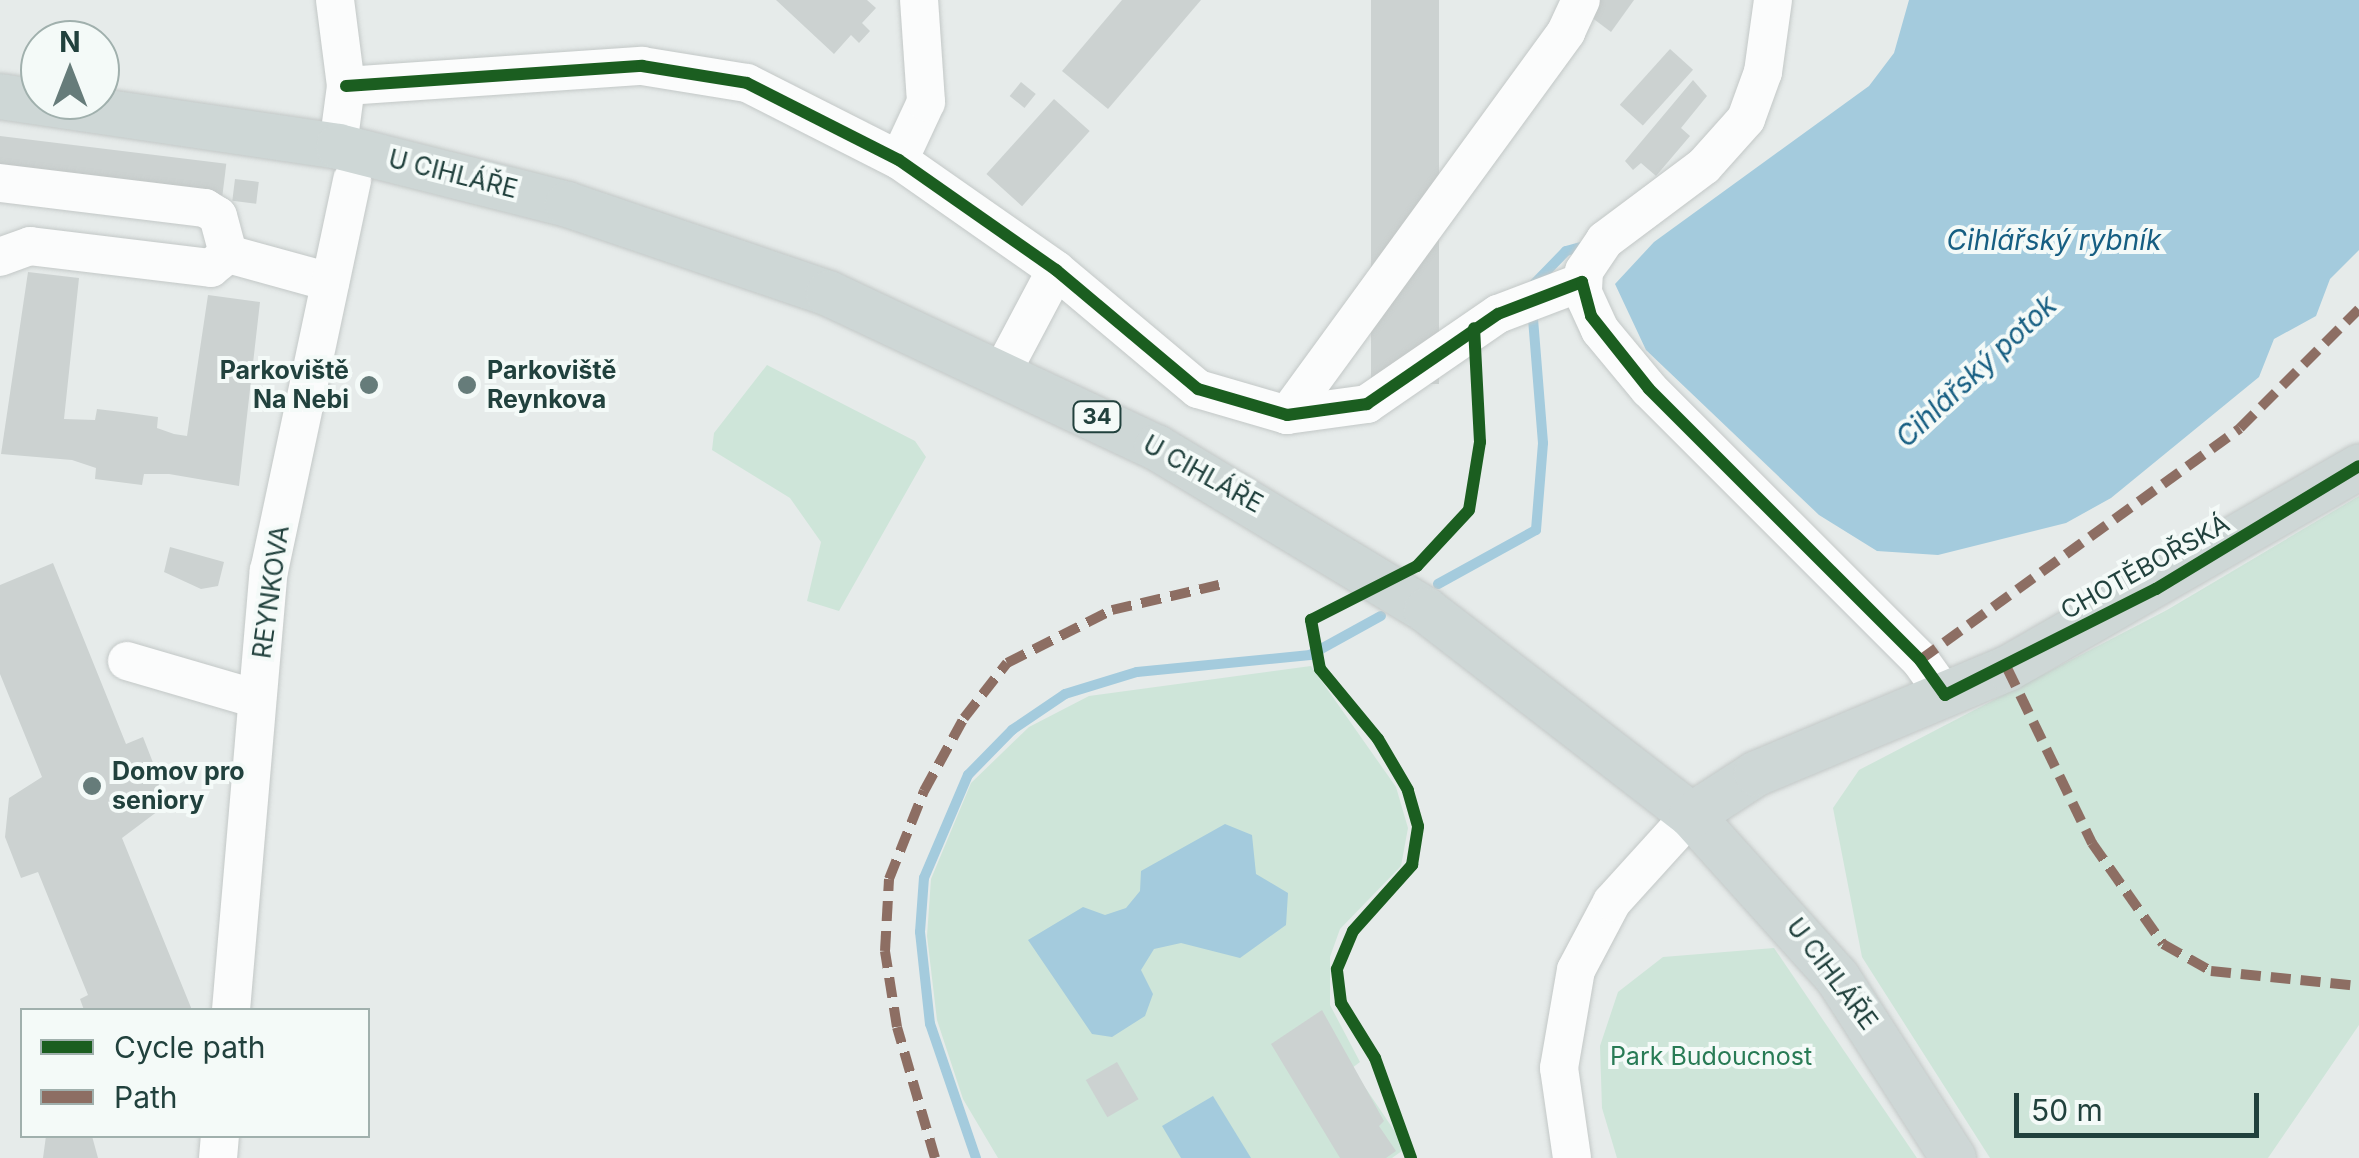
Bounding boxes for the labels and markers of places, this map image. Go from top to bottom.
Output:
place label: Parkoviště Na Nebi [220,356,349,415]
place label: Parkoviště Reynkova [487,356,616,415]
marker: Parkoviště Na Nebi [358,374,380,396]
marker: Parkoviště Reynkova [456,374,478,396]
place label: Domov pro seniory [112,757,245,816]
marker: Domov pro seniory [81,775,103,797]

